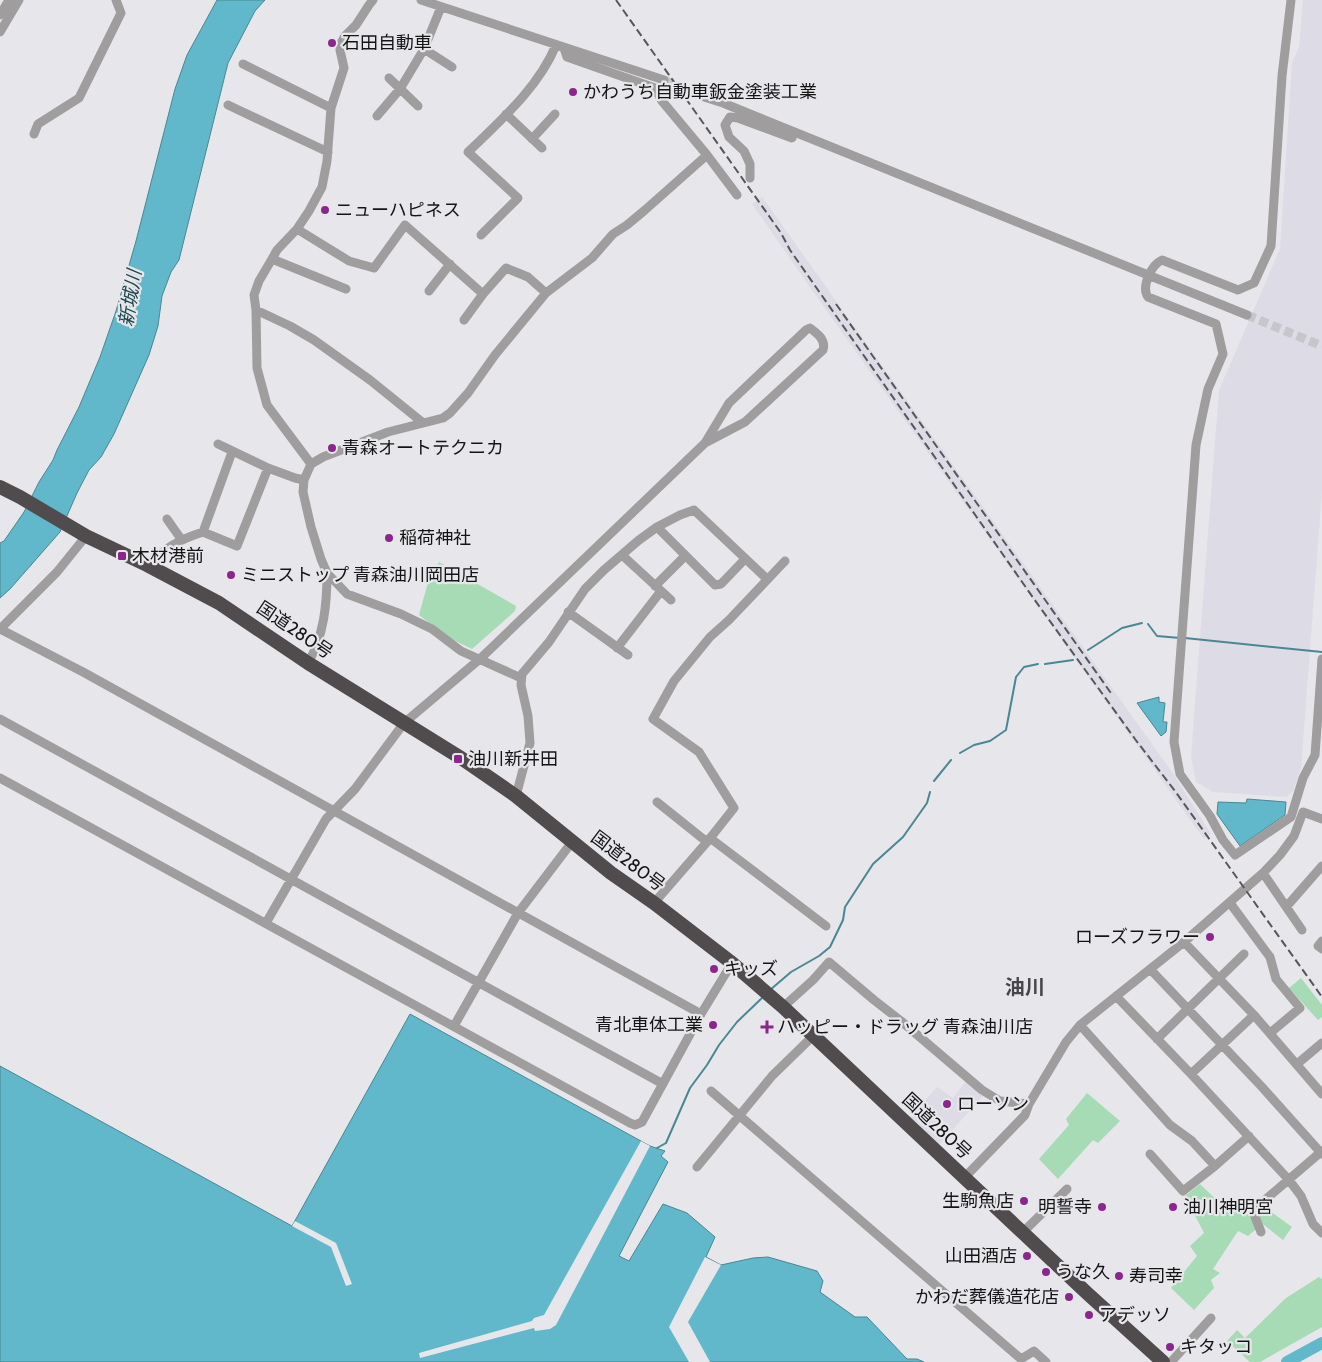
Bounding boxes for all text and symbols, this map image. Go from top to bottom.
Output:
place label: 石田自動車 [342,32,432,54]
marker: 石田自動車 [326,37,338,49]
place label: かわうち自動車鈑金塗装工業 [583,81,817,103]
marker: かわうち自動車鈑金塗装工業 [567,86,579,98]
place label: ニューハピネス [335,199,461,221]
marker: ニューハピネス [319,204,331,216]
water label: 新城川 [114,266,146,328]
place label: 青森オートテクニカ [342,437,504,459]
marker: 青森オートテクニカ [326,442,338,454]
place label: 稲荷神社 [399,527,471,549]
marker: 稲荷神社 [383,532,395,544]
place label: 木材港前 [132,545,204,567]
marker: 木材港前 [116,550,128,562]
place label: ミニストップ 青森油川岡田店 [241,564,479,586]
marker: ミニストップ 青森油川岡田店 [225,569,237,581]
street label: 国道280号 [253,597,337,663]
place label: 油川新井田 [468,748,558,770]
marker: 油川新井田 [452,753,464,765]
street label: 国道280号 [587,826,669,896]
place label: ローズフラワー [1075,926,1200,948]
marker: ローズフラワー [1204,931,1216,943]
place label: キッズ [724,958,778,980]
marker: キッズ [708,963,720,975]
district label: 油川 [1005,975,1045,999]
place label: 青北車体工業 [595,1014,703,1036]
place label: ハッピー・ドラッグ 青森油川店 [777,1016,1033,1038]
marker: 青北車体工業 [707,1019,719,1031]
marker: ハッピー・ドラッグ 青森油川店 [761,1021,773,1033]
street label: 国道280号 [898,1088,976,1164]
place label: ローソン [957,1093,1029,1115]
marker: ローソン [941,1098,953,1110]
place label: 生駒魚店 [942,1190,1014,1212]
marker: 生駒魚店 [1018,1195,1030,1207]
place label: 明誓寺 [1038,1196,1092,1218]
place label: 油川神明宮 [1183,1196,1273,1218]
marker: 明誓寺 [1096,1201,1108,1213]
marker: 油川神明宮 [1167,1201,1179,1213]
place label: 山田酒店 [945,1245,1017,1267]
marker: 山田酒店 [1021,1250,1033,1262]
place label: うな久 [1056,1261,1110,1283]
place label: 寿司幸 [1129,1265,1183,1287]
marker: うな久 [1040,1266,1052,1278]
marker: 寿司幸 [1113,1270,1125,1282]
place label: かわだ葬儀造花店 [915,1286,1059,1308]
marker: かわだ葬儀造花店 [1063,1291,1075,1303]
place label: アデッソ [1099,1304,1171,1326]
marker: アデッソ [1083,1309,1095,1321]
place label: キタッコ [1180,1336,1252,1358]
marker: キタッコ [1164,1341,1176,1353]

